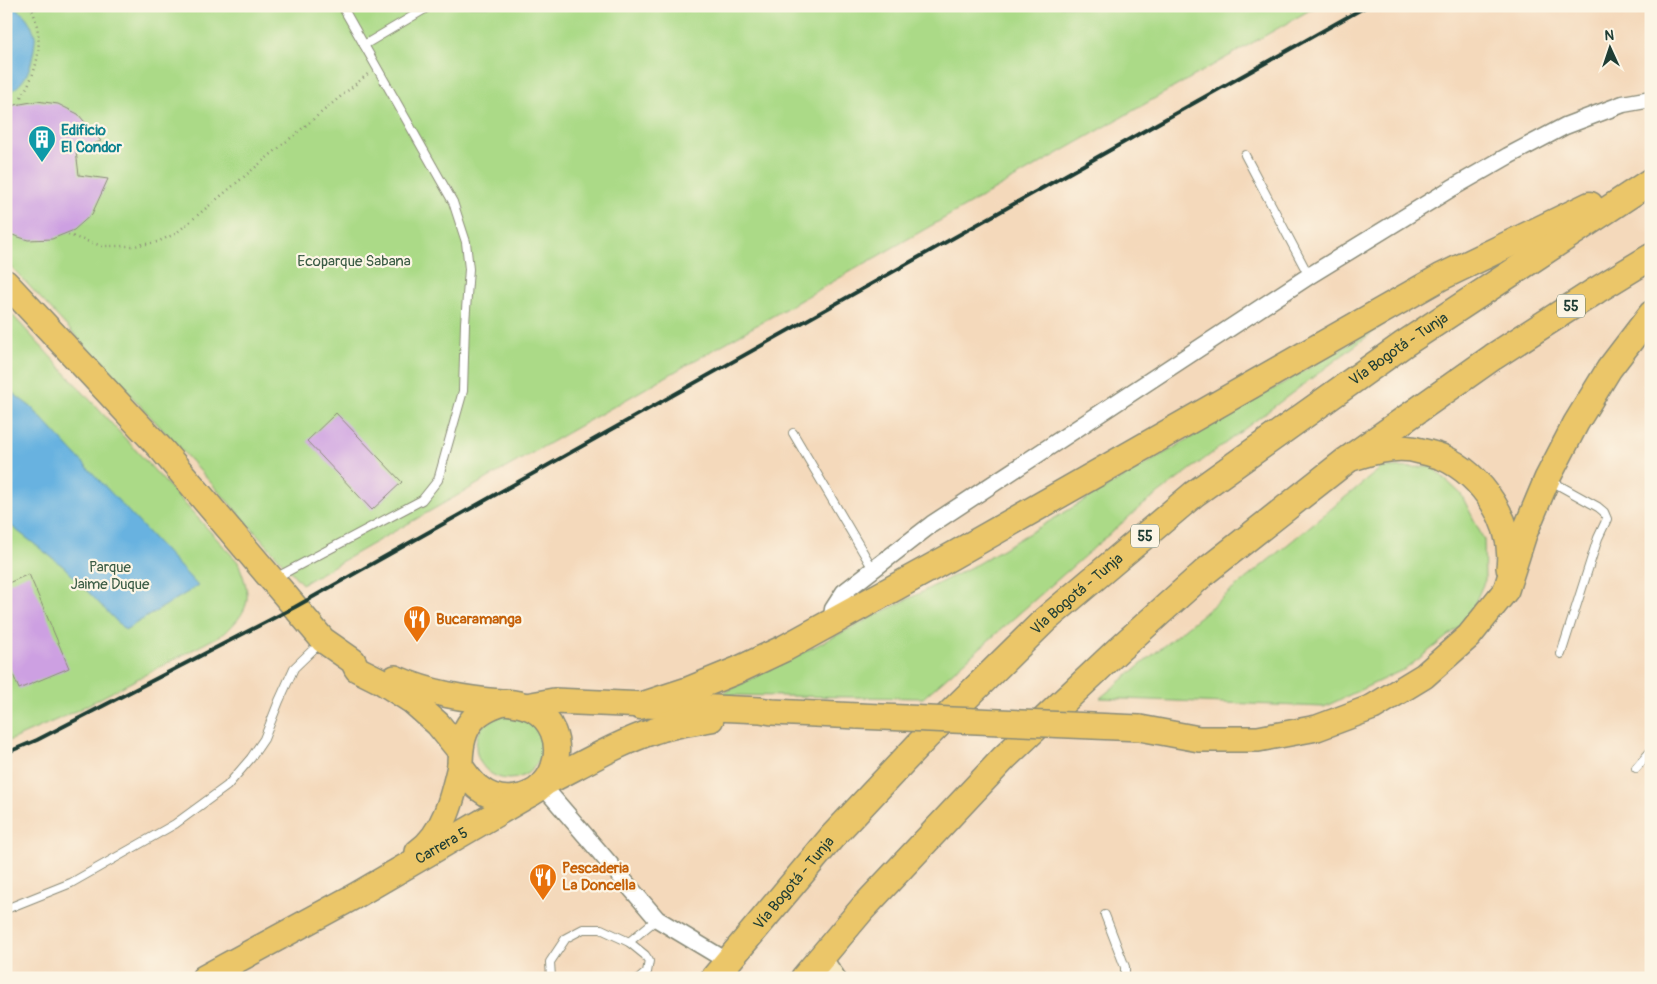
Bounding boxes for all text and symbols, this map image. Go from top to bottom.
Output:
north arrow [1584,22,1634,72]
text: N [1604,27,1615,44]
place label: Edificio El Condor [61,121,122,157]
building icon: Edificio El Condor [27,124,57,163]
park label: Ecoparque Sabana [297,252,411,271]
road number: 55 [1557,294,1585,318]
street label: Vía Bogotá - Tunja [1346,308,1452,390]
road number: 55 [1131,524,1159,548]
street label: Vía Bogotá - Tunja [1027,549,1127,639]
park label: Parque Jaime Duque [70,558,150,594]
restaurant icon: Bucaramanga [402,604,432,643]
place label: Bucaramanga [436,610,522,629]
street label: Carrera 5 [412,823,472,869]
street label: Vía Bogotá - Tunja [749,833,838,934]
place label: Pescaderia La Doncella [562,859,636,895]
restaurant icon: Pescaderia La Doncella [528,862,558,901]

